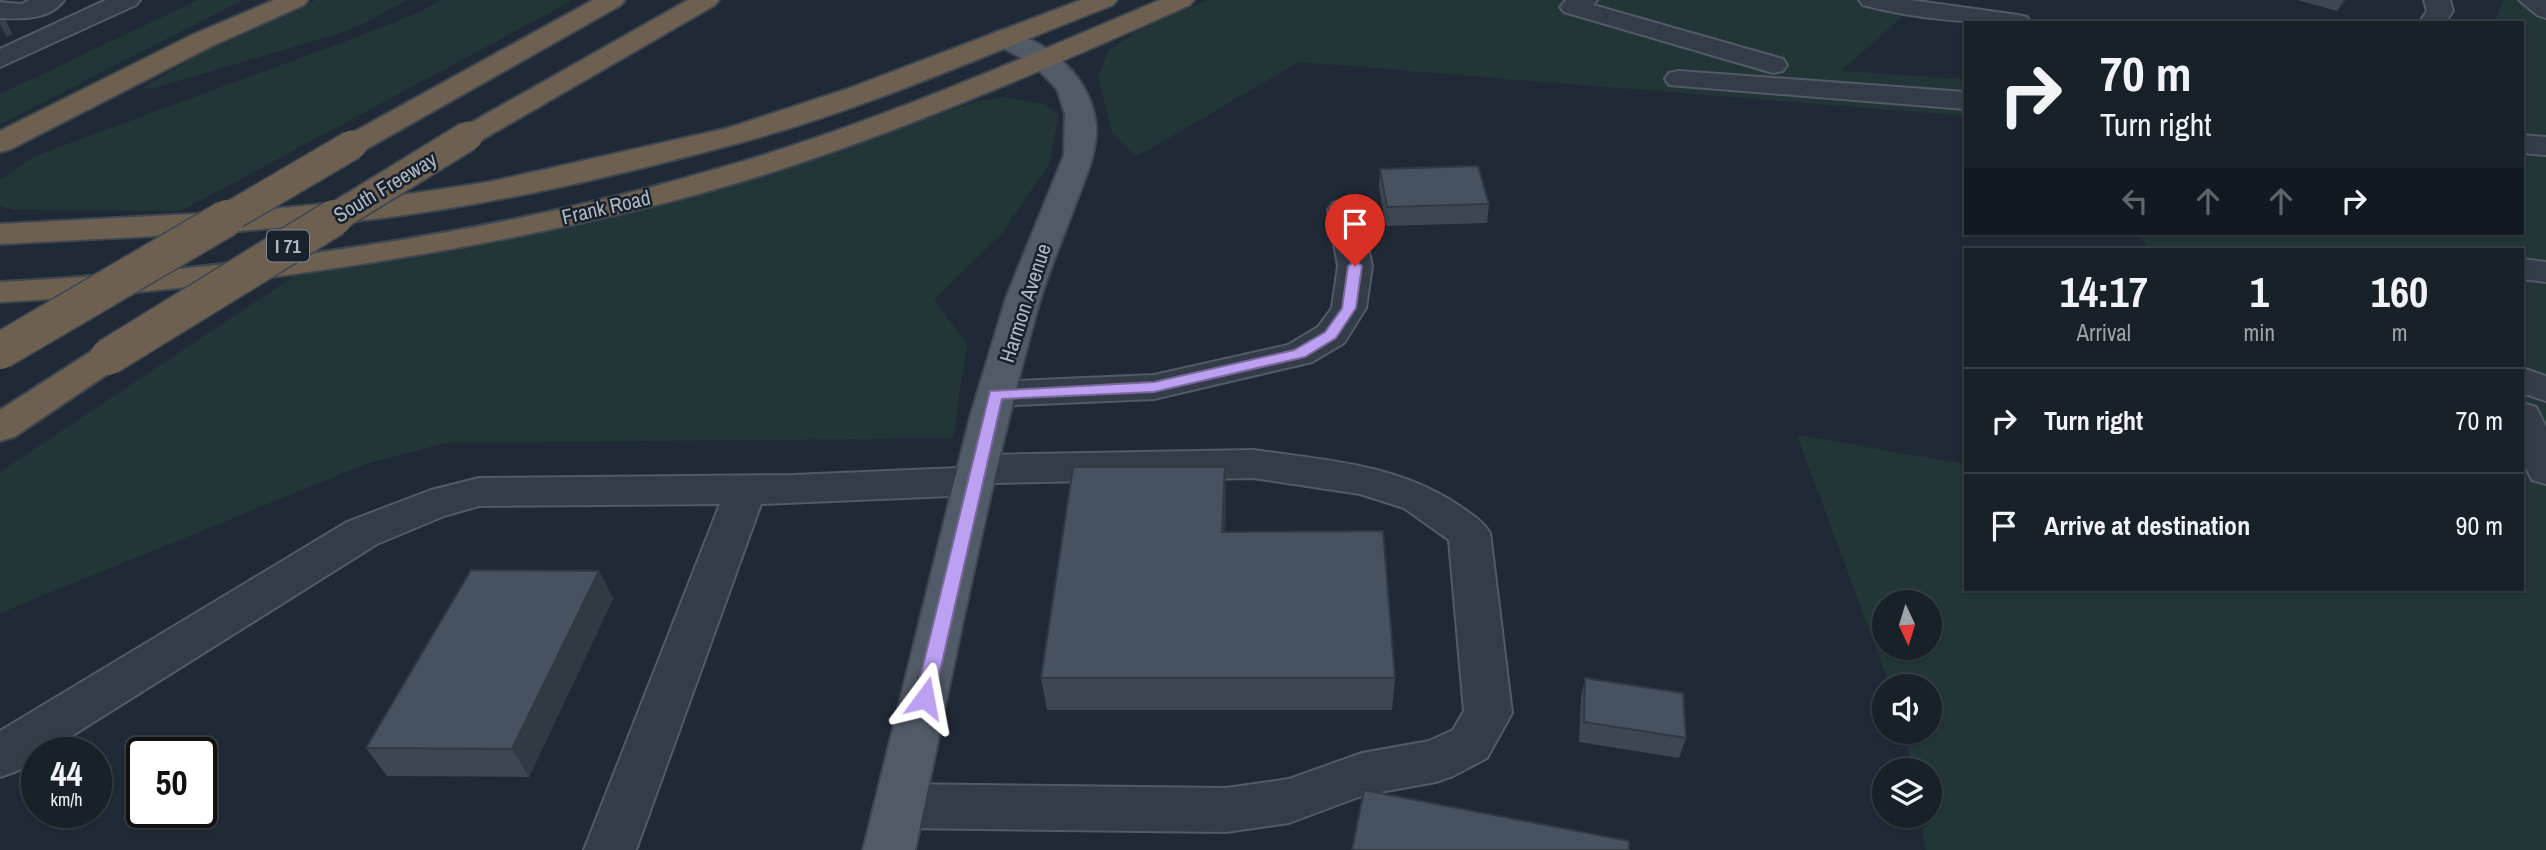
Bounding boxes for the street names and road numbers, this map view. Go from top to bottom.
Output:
street label: South Freeway [328,145,442,229]
street label: Frank Road [559,183,653,231]
road number: I 71 [267,230,309,262]
street label: Harmon Avenue [992,240,1058,366]

